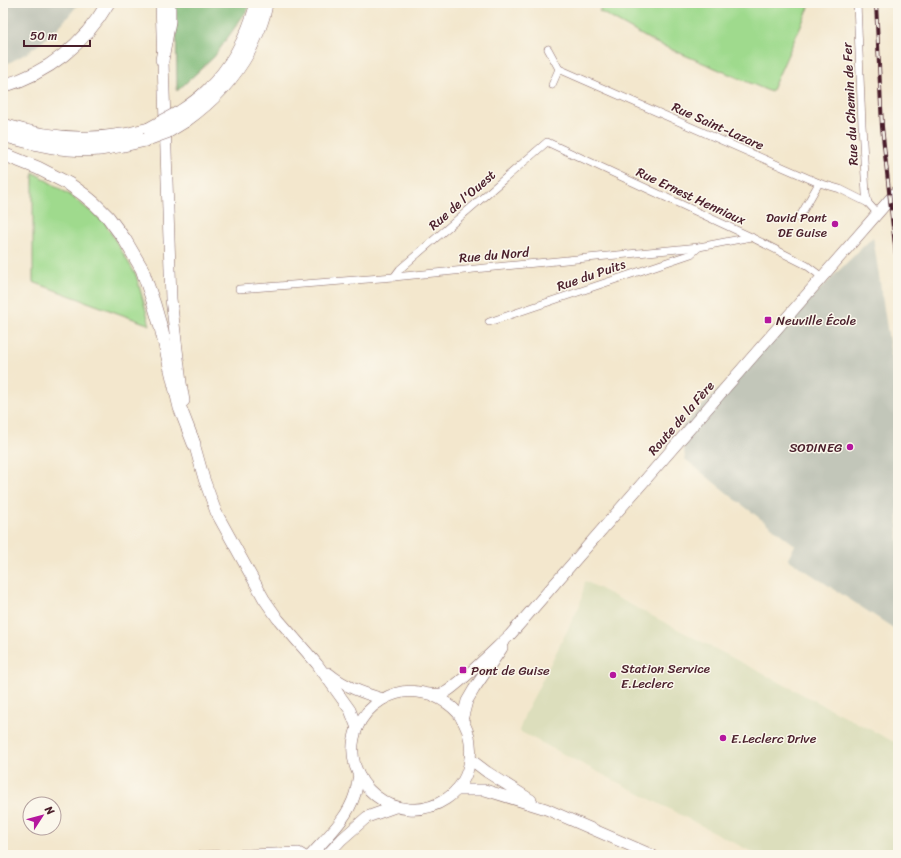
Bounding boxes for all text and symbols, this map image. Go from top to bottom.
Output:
scale bar [24,22,90,48]
text: 50 m [30,25,57,47]
street label: Rue du Chemin de Fer [835,41,865,166]
street label: Rue Saint-Lazare [668,95,768,157]
street label: Rue Ernest Henniaux [632,160,750,232]
street label: Rue de l'Ouest [423,164,501,236]
place label: David Pont DE Guise [766,206,827,244]
marker: David Pont DE Guise [830,219,840,229]
street label: Rue du Nord [458,240,531,270]
street label: Rue du Puits [553,252,629,298]
place label: Neuville École [776,309,856,332]
marker: Neuville École [763,315,773,325]
street label: Route de la Fère [642,375,720,461]
place label: SODINEG [789,436,842,459]
marker: SODINEG [845,442,855,452]
place label: Station Service E.Leclerc [621,657,710,695]
place label: Pont de Guise [471,659,550,682]
marker: Pont de Guise [458,665,468,675]
marker: Station Service E.Leclerc [608,670,618,680]
place label: E.Leclerc Drive [731,727,817,750]
marker: E.Leclerc Drive [718,733,728,743]
north arrow [22,796,62,836]
text: N [39,801,60,819]

